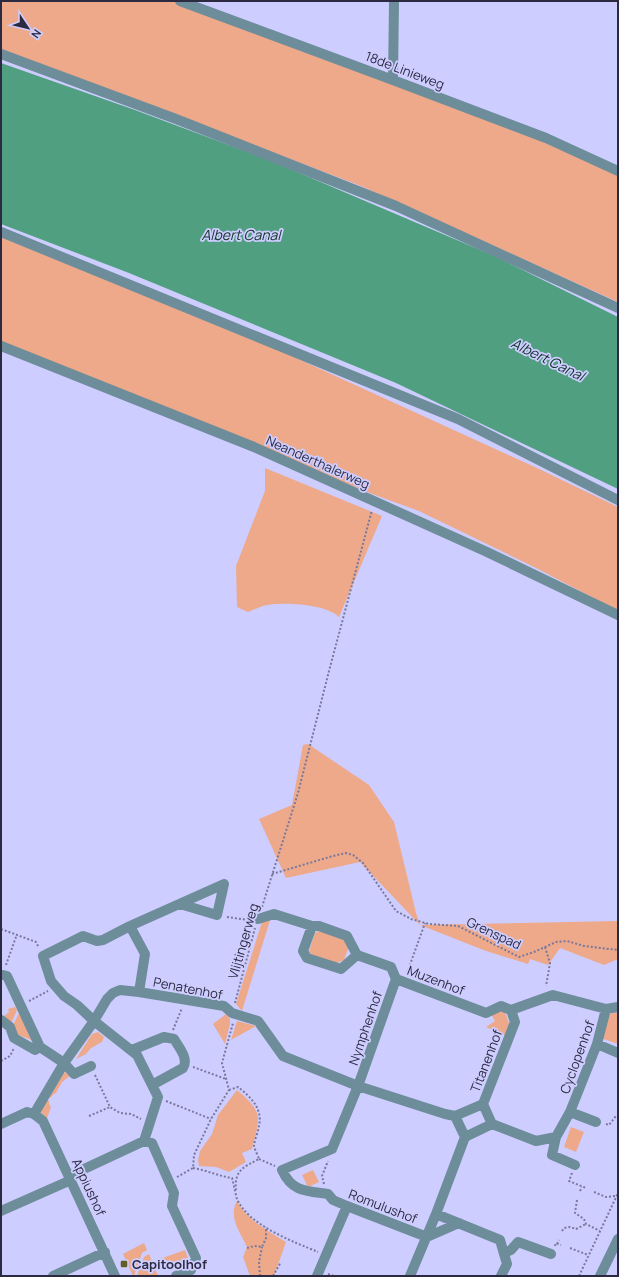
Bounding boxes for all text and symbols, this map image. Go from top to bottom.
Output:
north arrow [8,8,48,48]
text: N [28,26,45,42]
street label: 18de Linieweg [363,47,447,93]
water label: Albert Canal [201,225,282,244]
water label: Albert Canal [508,333,589,386]
street label: Neanderthalerweg [263,431,373,493]
street label: Vlijtingerweg [224,901,262,981]
street label: Grenspad [464,913,524,953]
street label: Muzenhof [405,961,468,999]
street label: Penatenhof [152,972,225,1004]
street label: Nymphenhof [344,988,386,1067]
street label: Cyclopenhof [555,1018,599,1096]
street label: Titanenhof [466,1027,506,1095]
street label: Appiushof [68,1155,110,1219]
street label: Romulushof [346,1185,420,1227]
place label: Capitoolhof [132,1255,207,1273]
marker: Capitoolhof [119,1259,129,1269]

